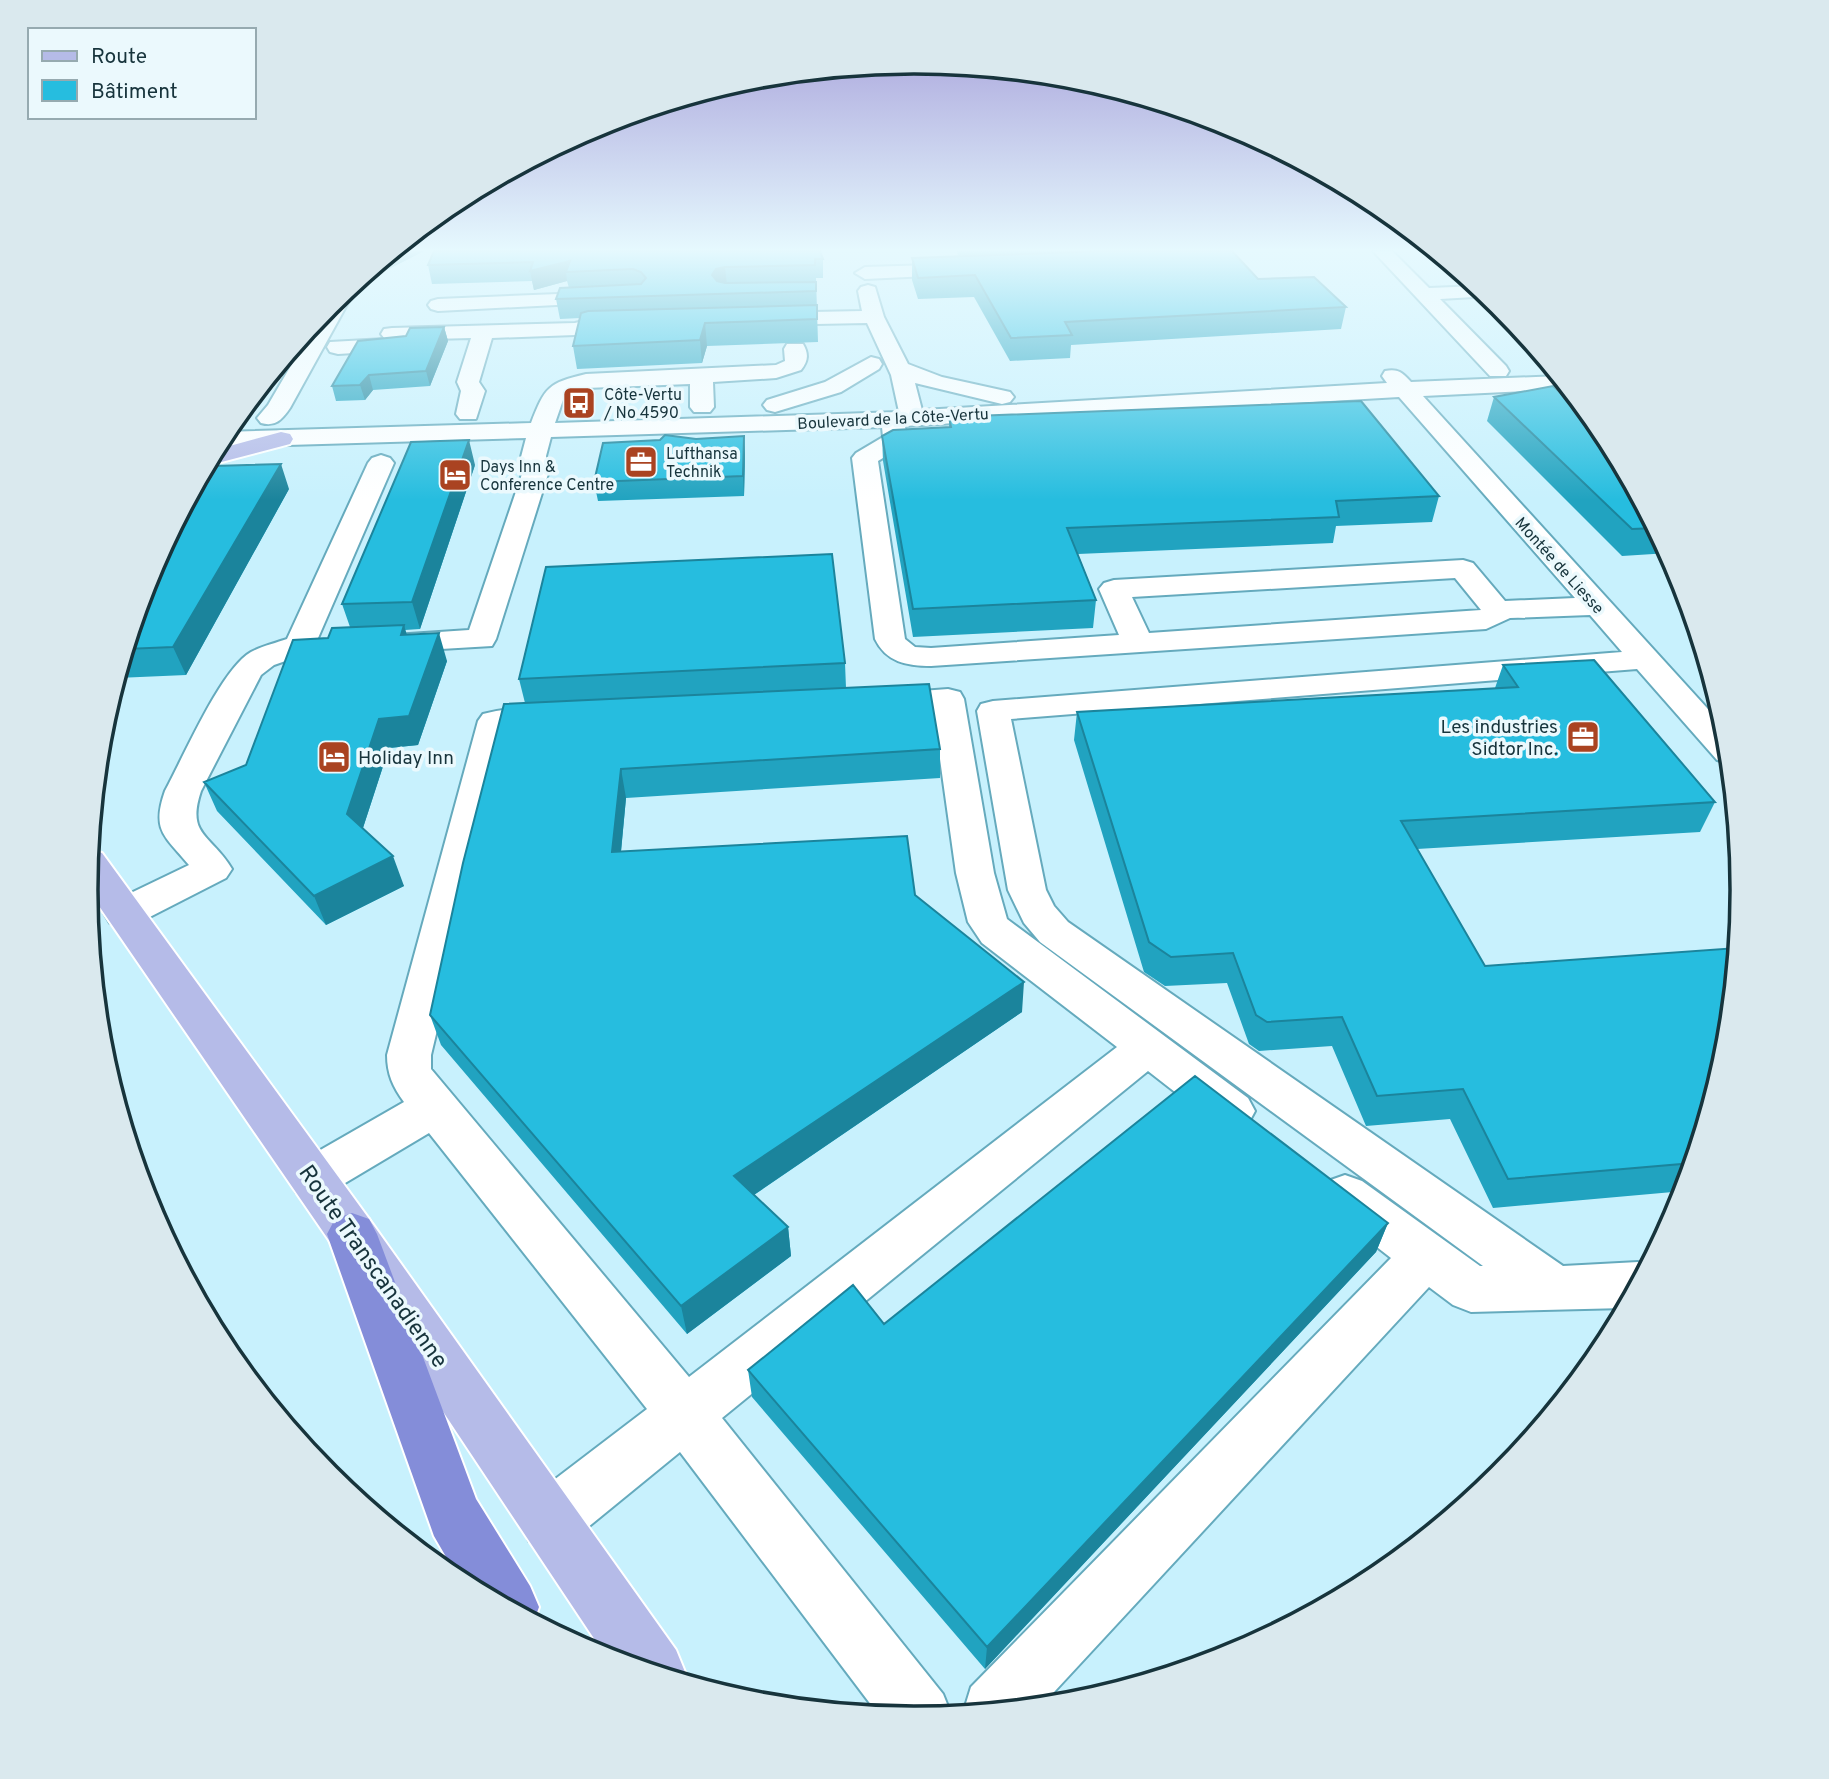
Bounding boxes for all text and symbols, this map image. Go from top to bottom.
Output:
legend [28,28,256,119]
text: Route [91,44,147,71]
text: Bâtiment [91,79,178,106]
bus stop icon: Côte-Vertu / No 4590 [560,384,598,422]
place label: Côte-Vertu / No 4590 [603,386,682,424]
street label: Boulevard de la Côte-Vertu [797,405,989,435]
office icon: Lufthansa Technik [622,443,660,481]
place label: Lufthansa Technik [666,445,738,483]
hotel icon: Days Inn & Conference Centre [436,456,474,494]
place label: Days Inn & Conference Centre [480,458,614,496]
street label: Montée de Liesse [1510,514,1607,619]
place label: Les industries Sidtor Inc. [1441,716,1558,762]
office icon: Les industries Sidtor Inc. [1564,718,1602,756]
hotel icon: Holiday Inn [315,738,353,776]
place label: Holiday Inn [358,747,454,771]
street label: Route Transcanadienne [291,1160,453,1374]

